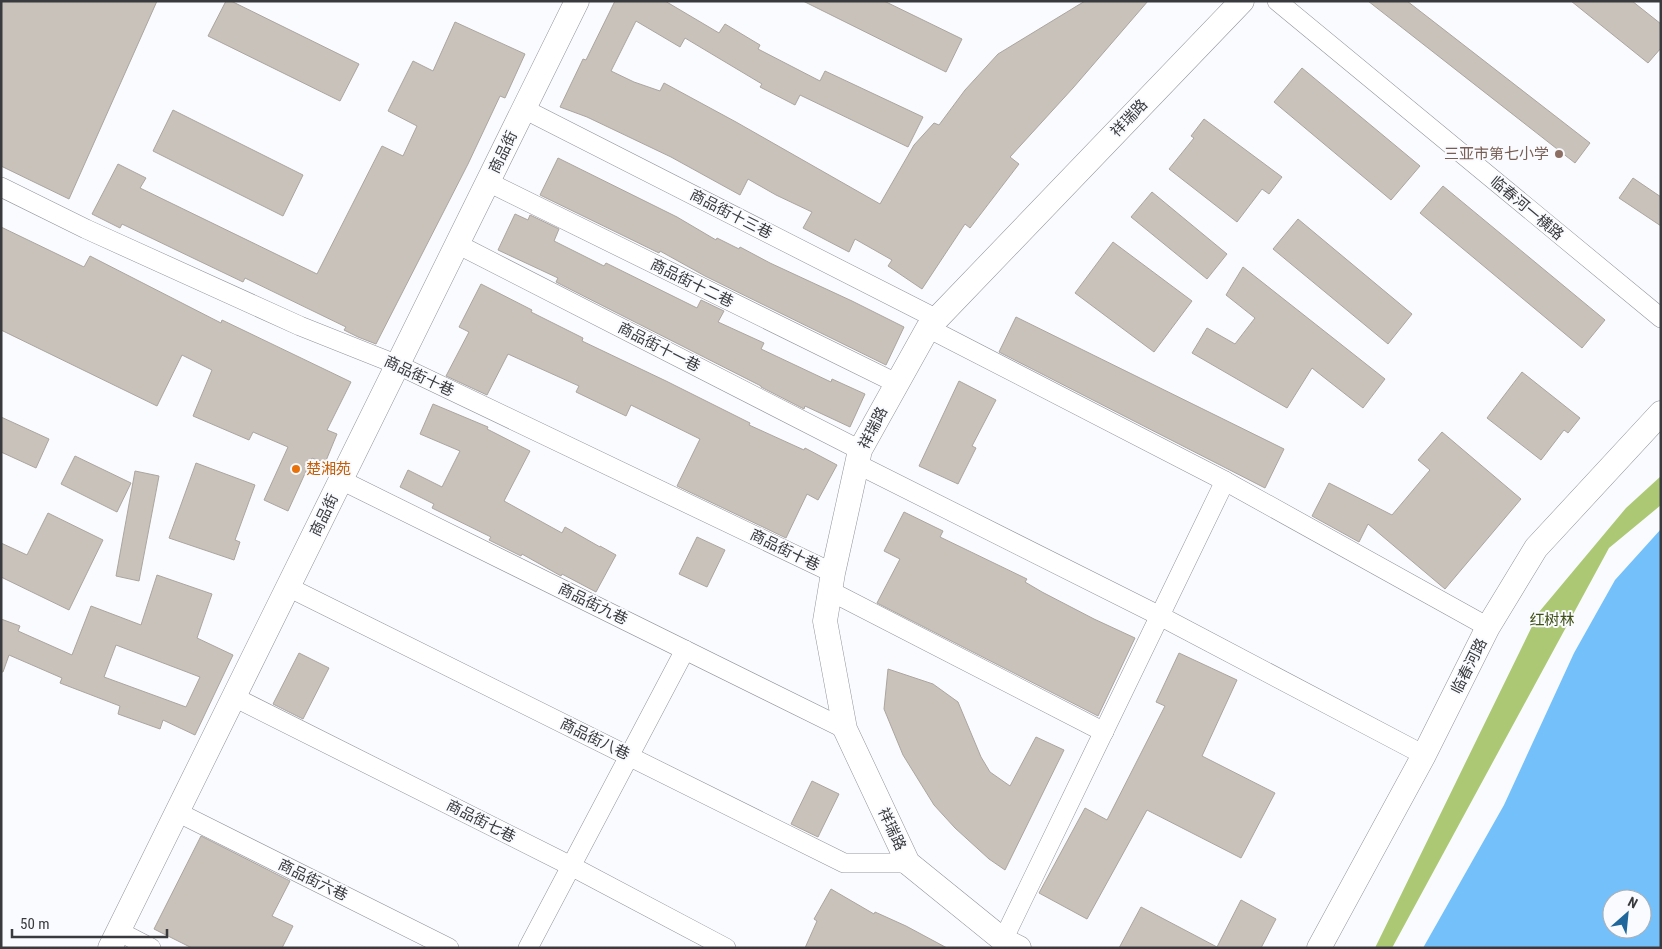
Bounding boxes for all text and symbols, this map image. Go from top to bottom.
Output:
street label: 祥瑞路 [1107,96,1151,140]
street label: 商品街 [485,128,521,176]
place label: 三亚市第七小学 [1444,145,1549,163]
marker: 三亚市第七小学 [1553,148,1565,160]
street label: 临春河一横路 [1487,172,1567,244]
street label: 商品街十三巷 [687,186,775,242]
street label: 商品街十二巷 [648,255,736,311]
street label: 商品街十一巷 [615,319,703,375]
street label: 商品街十巷 [381,352,457,400]
street label: 祥瑞路 [855,404,891,452]
place label: 楚湘苑 [306,460,351,478]
marker: 楚湘苑 [290,463,302,475]
street label: 商品街 [306,491,342,539]
street label: 商品街十巷 [747,525,823,575]
street label: 商品街九巷 [555,579,631,629]
park label: 红树林 [1529,611,1575,629]
street label: 临春河路 [1447,635,1491,697]
street label: 商品街八巷 [557,714,633,764]
street label: 商品街七巷 [443,796,519,846]
street label: 祥瑞路 [874,805,910,853]
street label: 商品街六巷 [275,855,351,905]
north arrow [1602,889,1652,939]
text: N [1625,893,1640,911]
scale bar [12,906,168,938]
text: 50 m [20,915,50,933]

